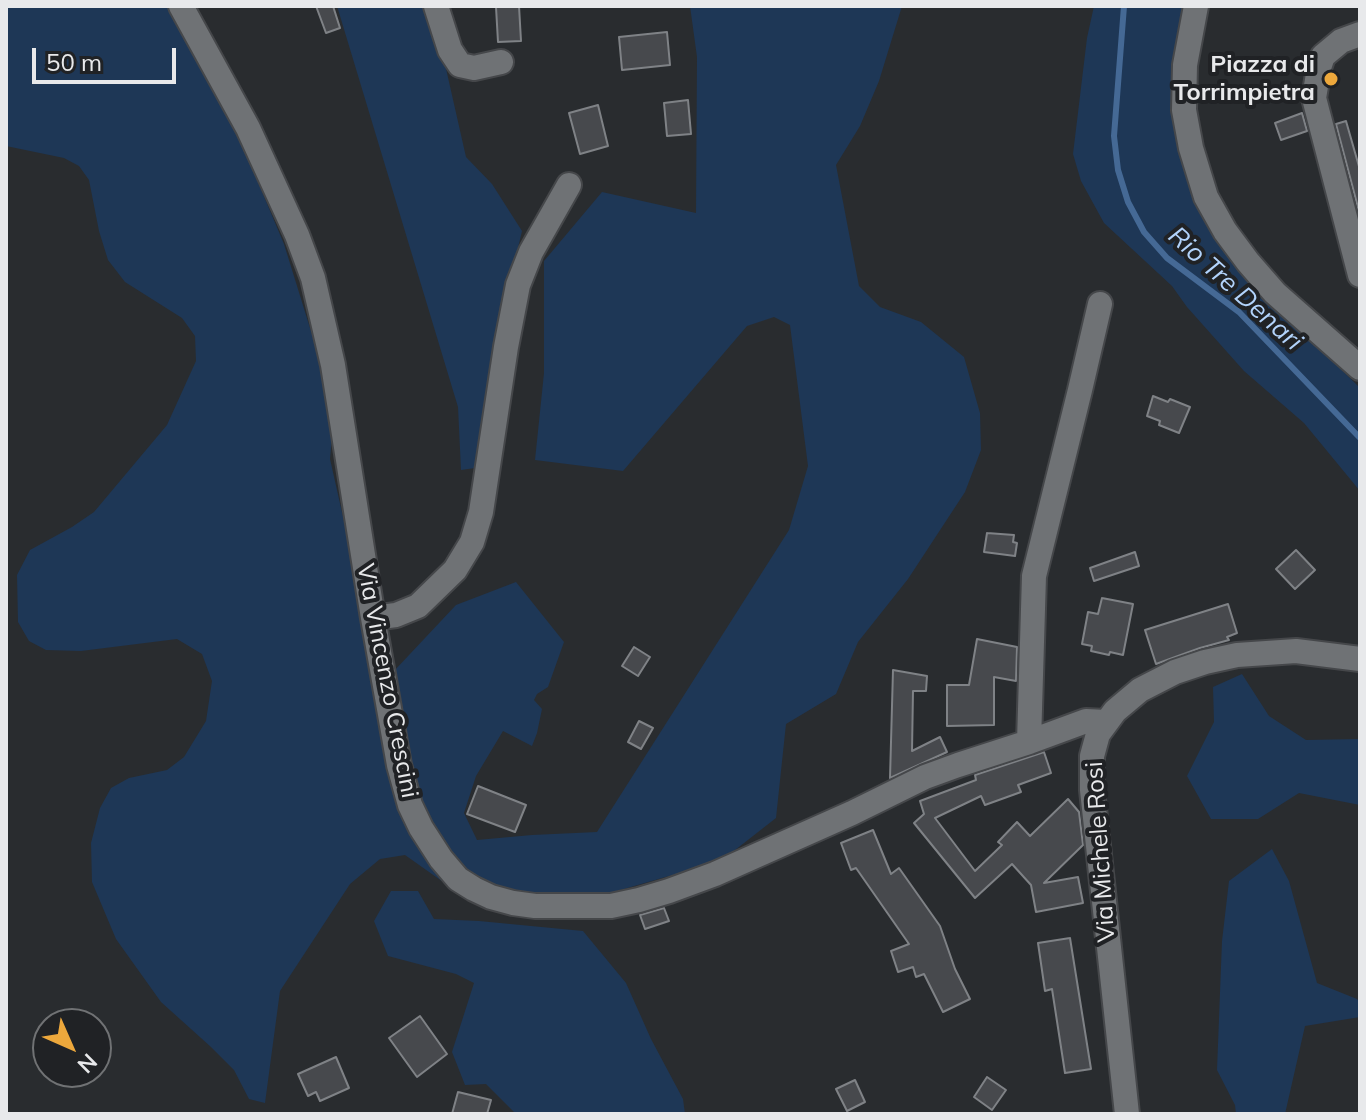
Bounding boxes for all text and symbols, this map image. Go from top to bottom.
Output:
scale bar [36,32,180,82]
text: 50 m [46,47,102,77]
place label: Piazza di Torrimpietra [1174,51,1315,107]
marker: Piazza di Torrimpietra [1322,70,1340,88]
water label: Rio Tre Denari [1161,221,1309,357]
street label: Via Vincenzo Crescini [350,561,424,801]
street label: Via Michele Rosi [1080,761,1122,943]
north arrow [32,1008,112,1088]
text: N [72,1048,103,1079]

